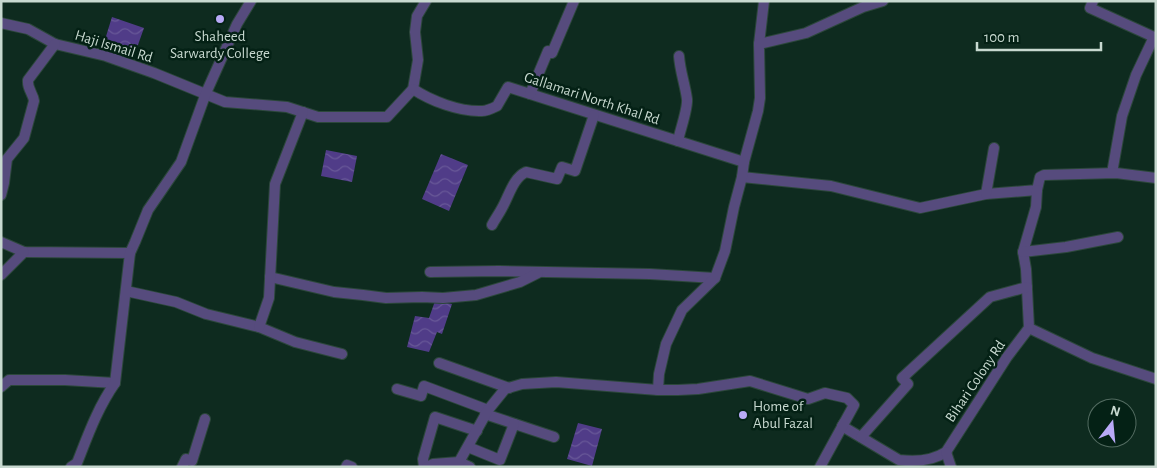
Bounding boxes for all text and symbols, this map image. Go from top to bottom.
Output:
marker: Shaheed Sarwardy College [214,13,226,25]
scale bar [977,20,1101,52]
street label: Haji Ismail Rd [73,28,155,65]
place label: Shaheed Sarwardy College [170,29,270,61]
text: 100 m [984,30,1019,45]
street label: Gallamari North Khal Rd [522,69,662,128]
street label: Bihari Colony Rd [943,338,1008,425]
north arrow [1087,398,1137,448]
place label: Home of Abul Fazal [753,399,813,431]
text: N [1109,403,1122,420]
marker: Home of Abul Fazal [737,409,749,421]

